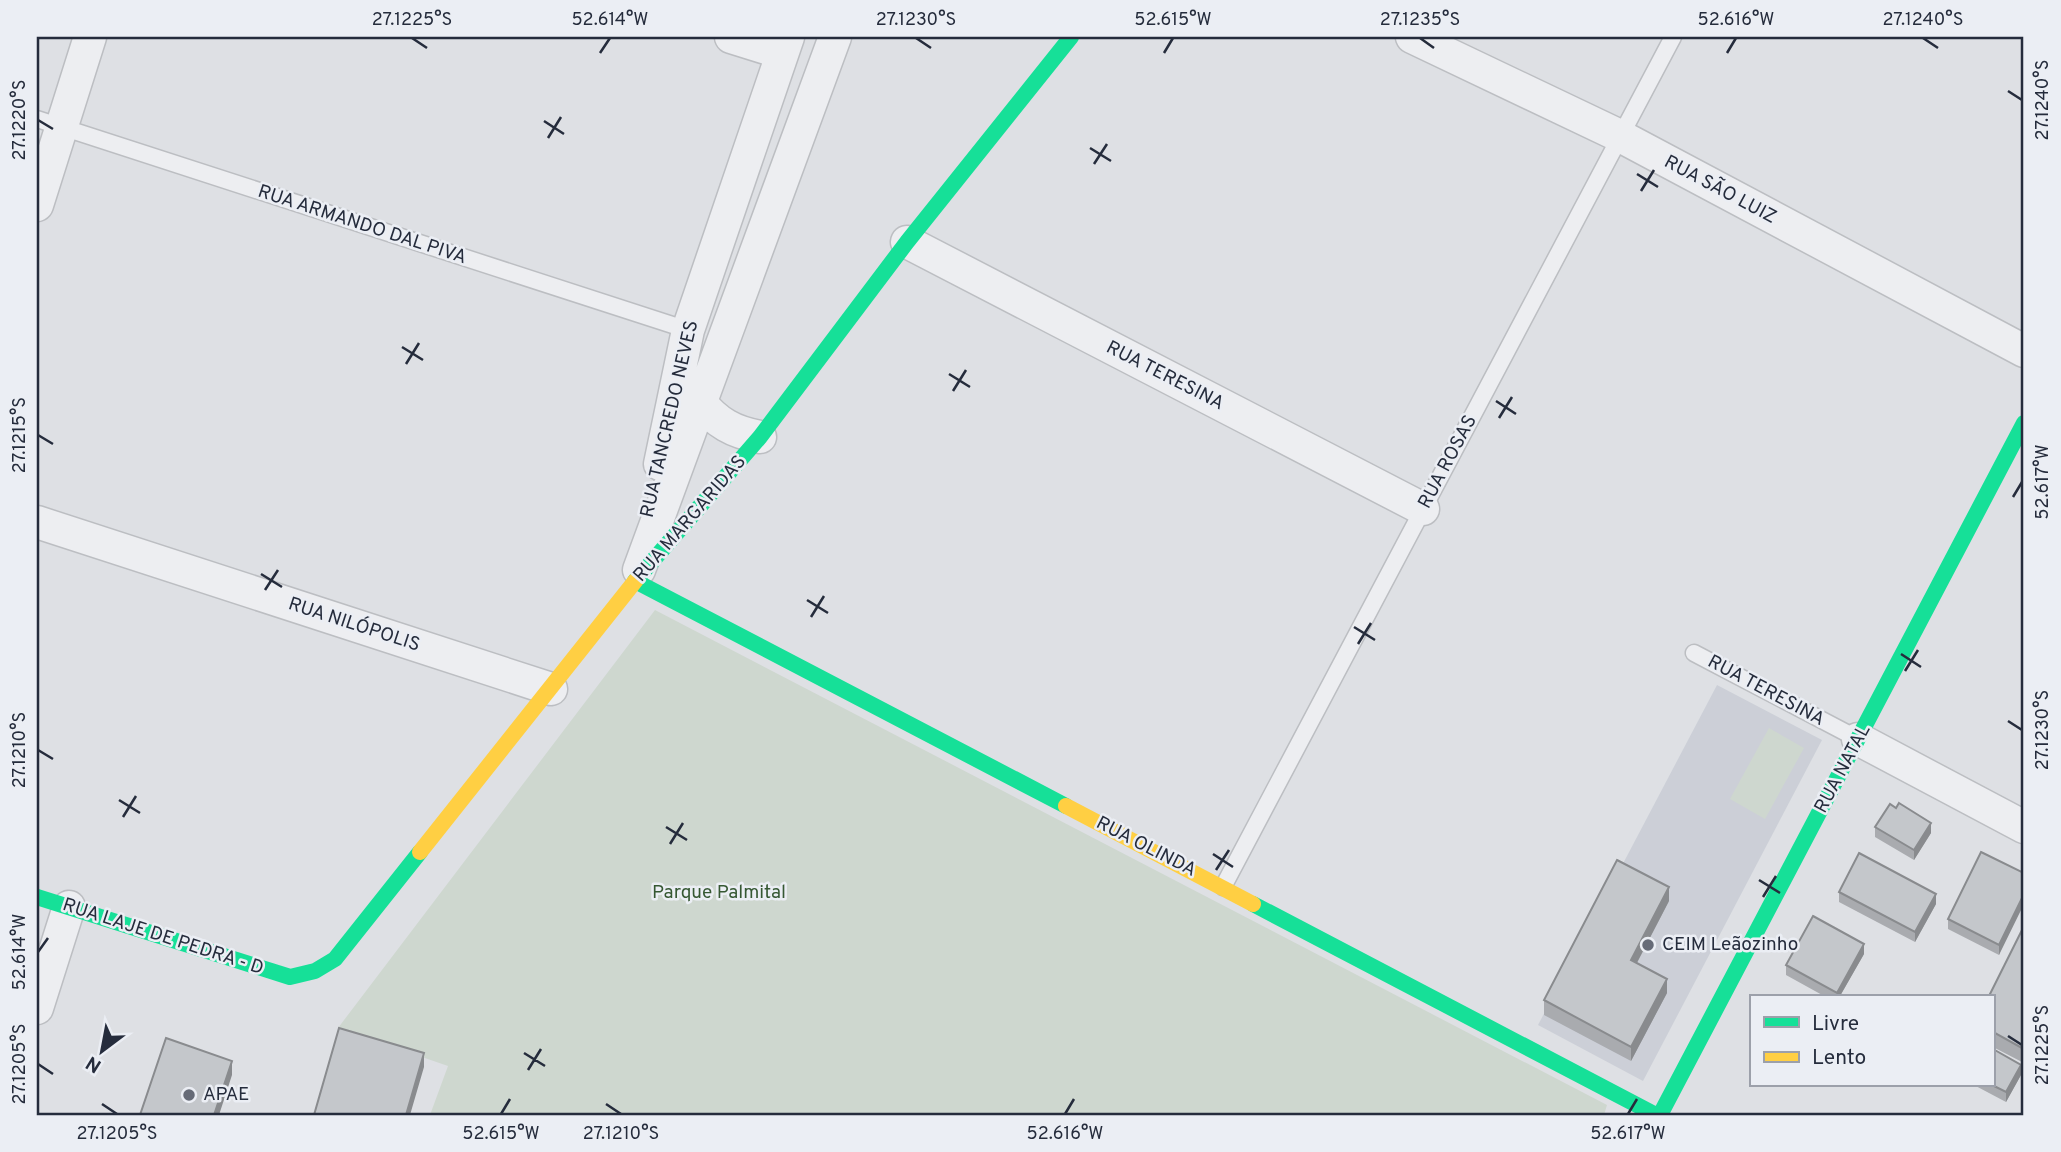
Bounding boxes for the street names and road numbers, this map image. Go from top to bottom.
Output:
street label: RUA SÃO LUIZ [1660,149,1781,230]
street label: RUA ARMANDO DAL PIVA [255,180,469,270]
street label: RUA TANCREDO NEVES [636,318,704,520]
street label: RUA TERESINA [1102,336,1228,416]
street label: RUA ROSAS [1413,411,1483,513]
street label: RUA MARGARIDAS [628,451,752,587]
street label: RUA NILÓPOLIS [285,591,423,658]
street label: RUA TERESINA [1703,650,1829,732]
street label: RUA NATAL [1810,720,1877,818]
street label: RUA OLINDA [1092,811,1200,883]
street label: RUA LAJE DE PEDRA - D [59,893,267,981]

